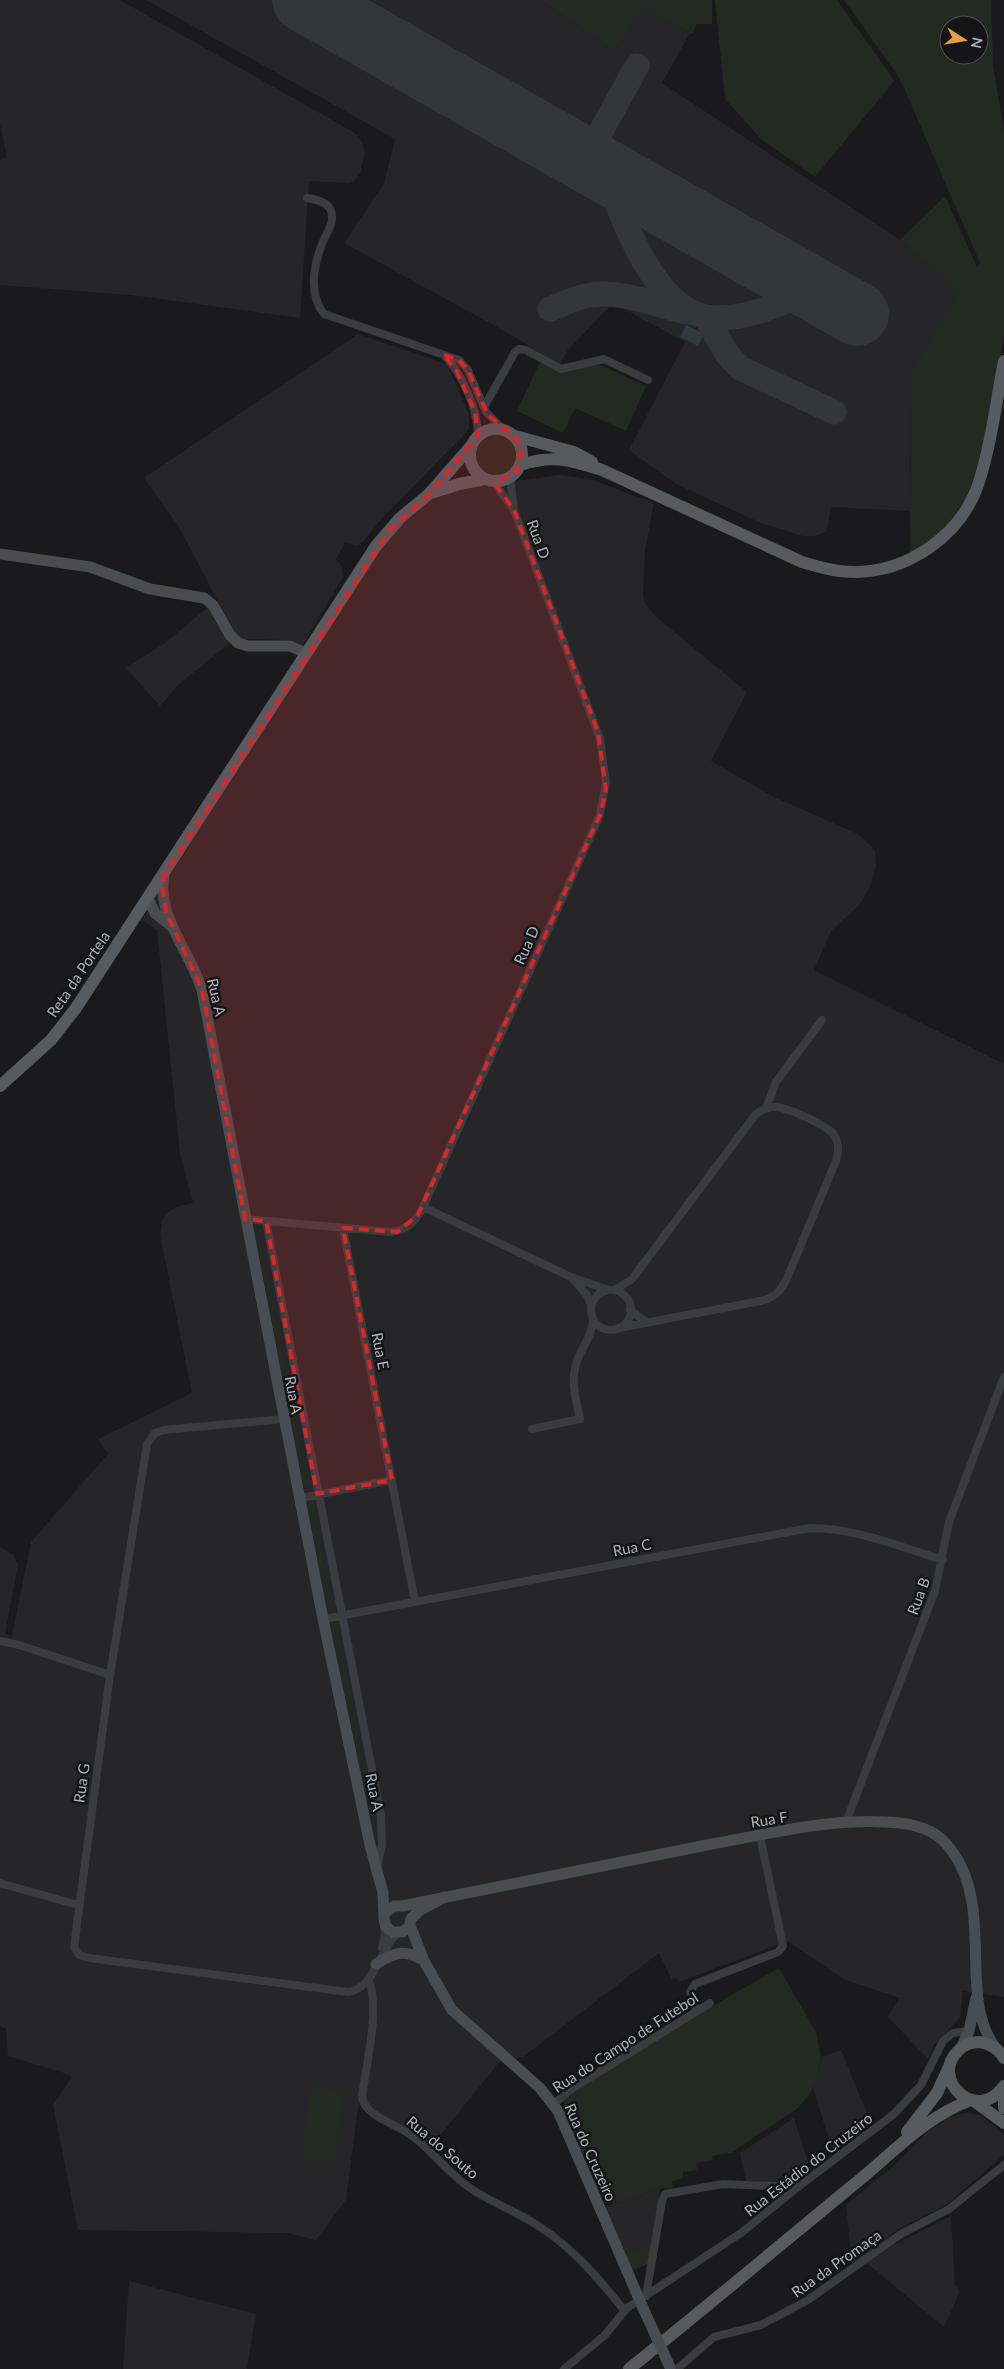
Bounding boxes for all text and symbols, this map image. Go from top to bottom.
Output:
north arrow [939,15,989,65]
text: N [968,36,987,50]
street label: Rua D [524,517,554,561]
street label: Rua D [510,923,542,967]
street label: Reta da Portela [43,928,113,1020]
street label: Rua A [204,976,230,1019]
street label: Rua E [369,1331,393,1371]
street label: Rua A [282,1374,307,1416]
street label: Rua C [611,1534,653,1560]
street label: Rua B [903,1575,933,1617]
street label: Rua G [69,1762,93,1804]
street label: Rua A [362,1771,388,1813]
street label: Rua F [749,1807,789,1831]
street label: Rua do Campo de Futebol [549,1988,701,2096]
street label: Rua do Cruzeiro [561,2100,621,2204]
street label: Rua Estádio do Cruzeiro [740,2108,876,2220]
street label: Rua do Souto [403,2112,483,2182]
street label: Rua da Promaça [788,2225,884,2301]

